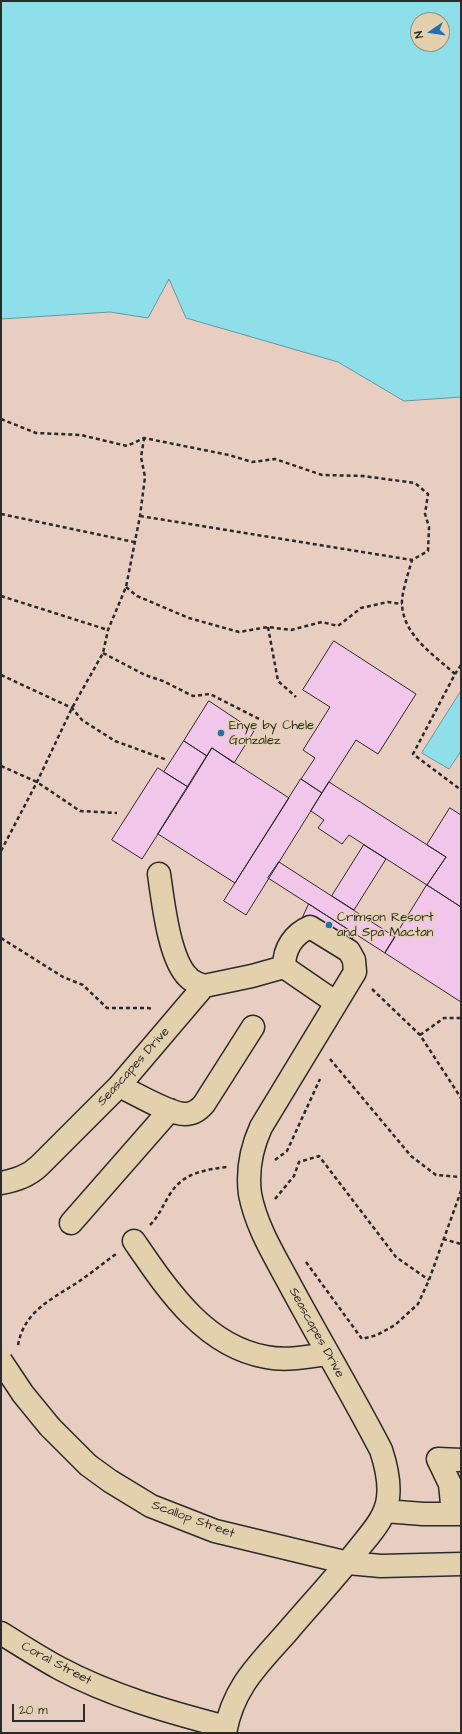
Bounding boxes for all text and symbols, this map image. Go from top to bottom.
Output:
north arrow [410,12,450,52]
text: N [411,30,427,40]
place label: Enye by Chele Gonzalez [229,718,314,749]
marker: Enye by Chele Gonzalez [216,728,226,738]
place label: Crimson Resort and Spa Mactan [337,910,434,941]
marker: Crimson Resort and Spa Mactan [324,920,334,930]
street label: Seascapes Drive [95,1024,173,1110]
street label: Seascapes Drive [285,1285,347,1381]
street label: Scallop Street [149,1498,237,1542]
street label: Coral Street [18,1639,94,1689]
scale bar [14,1696,87,1722]
text: 20 m [19,1702,48,1719]

